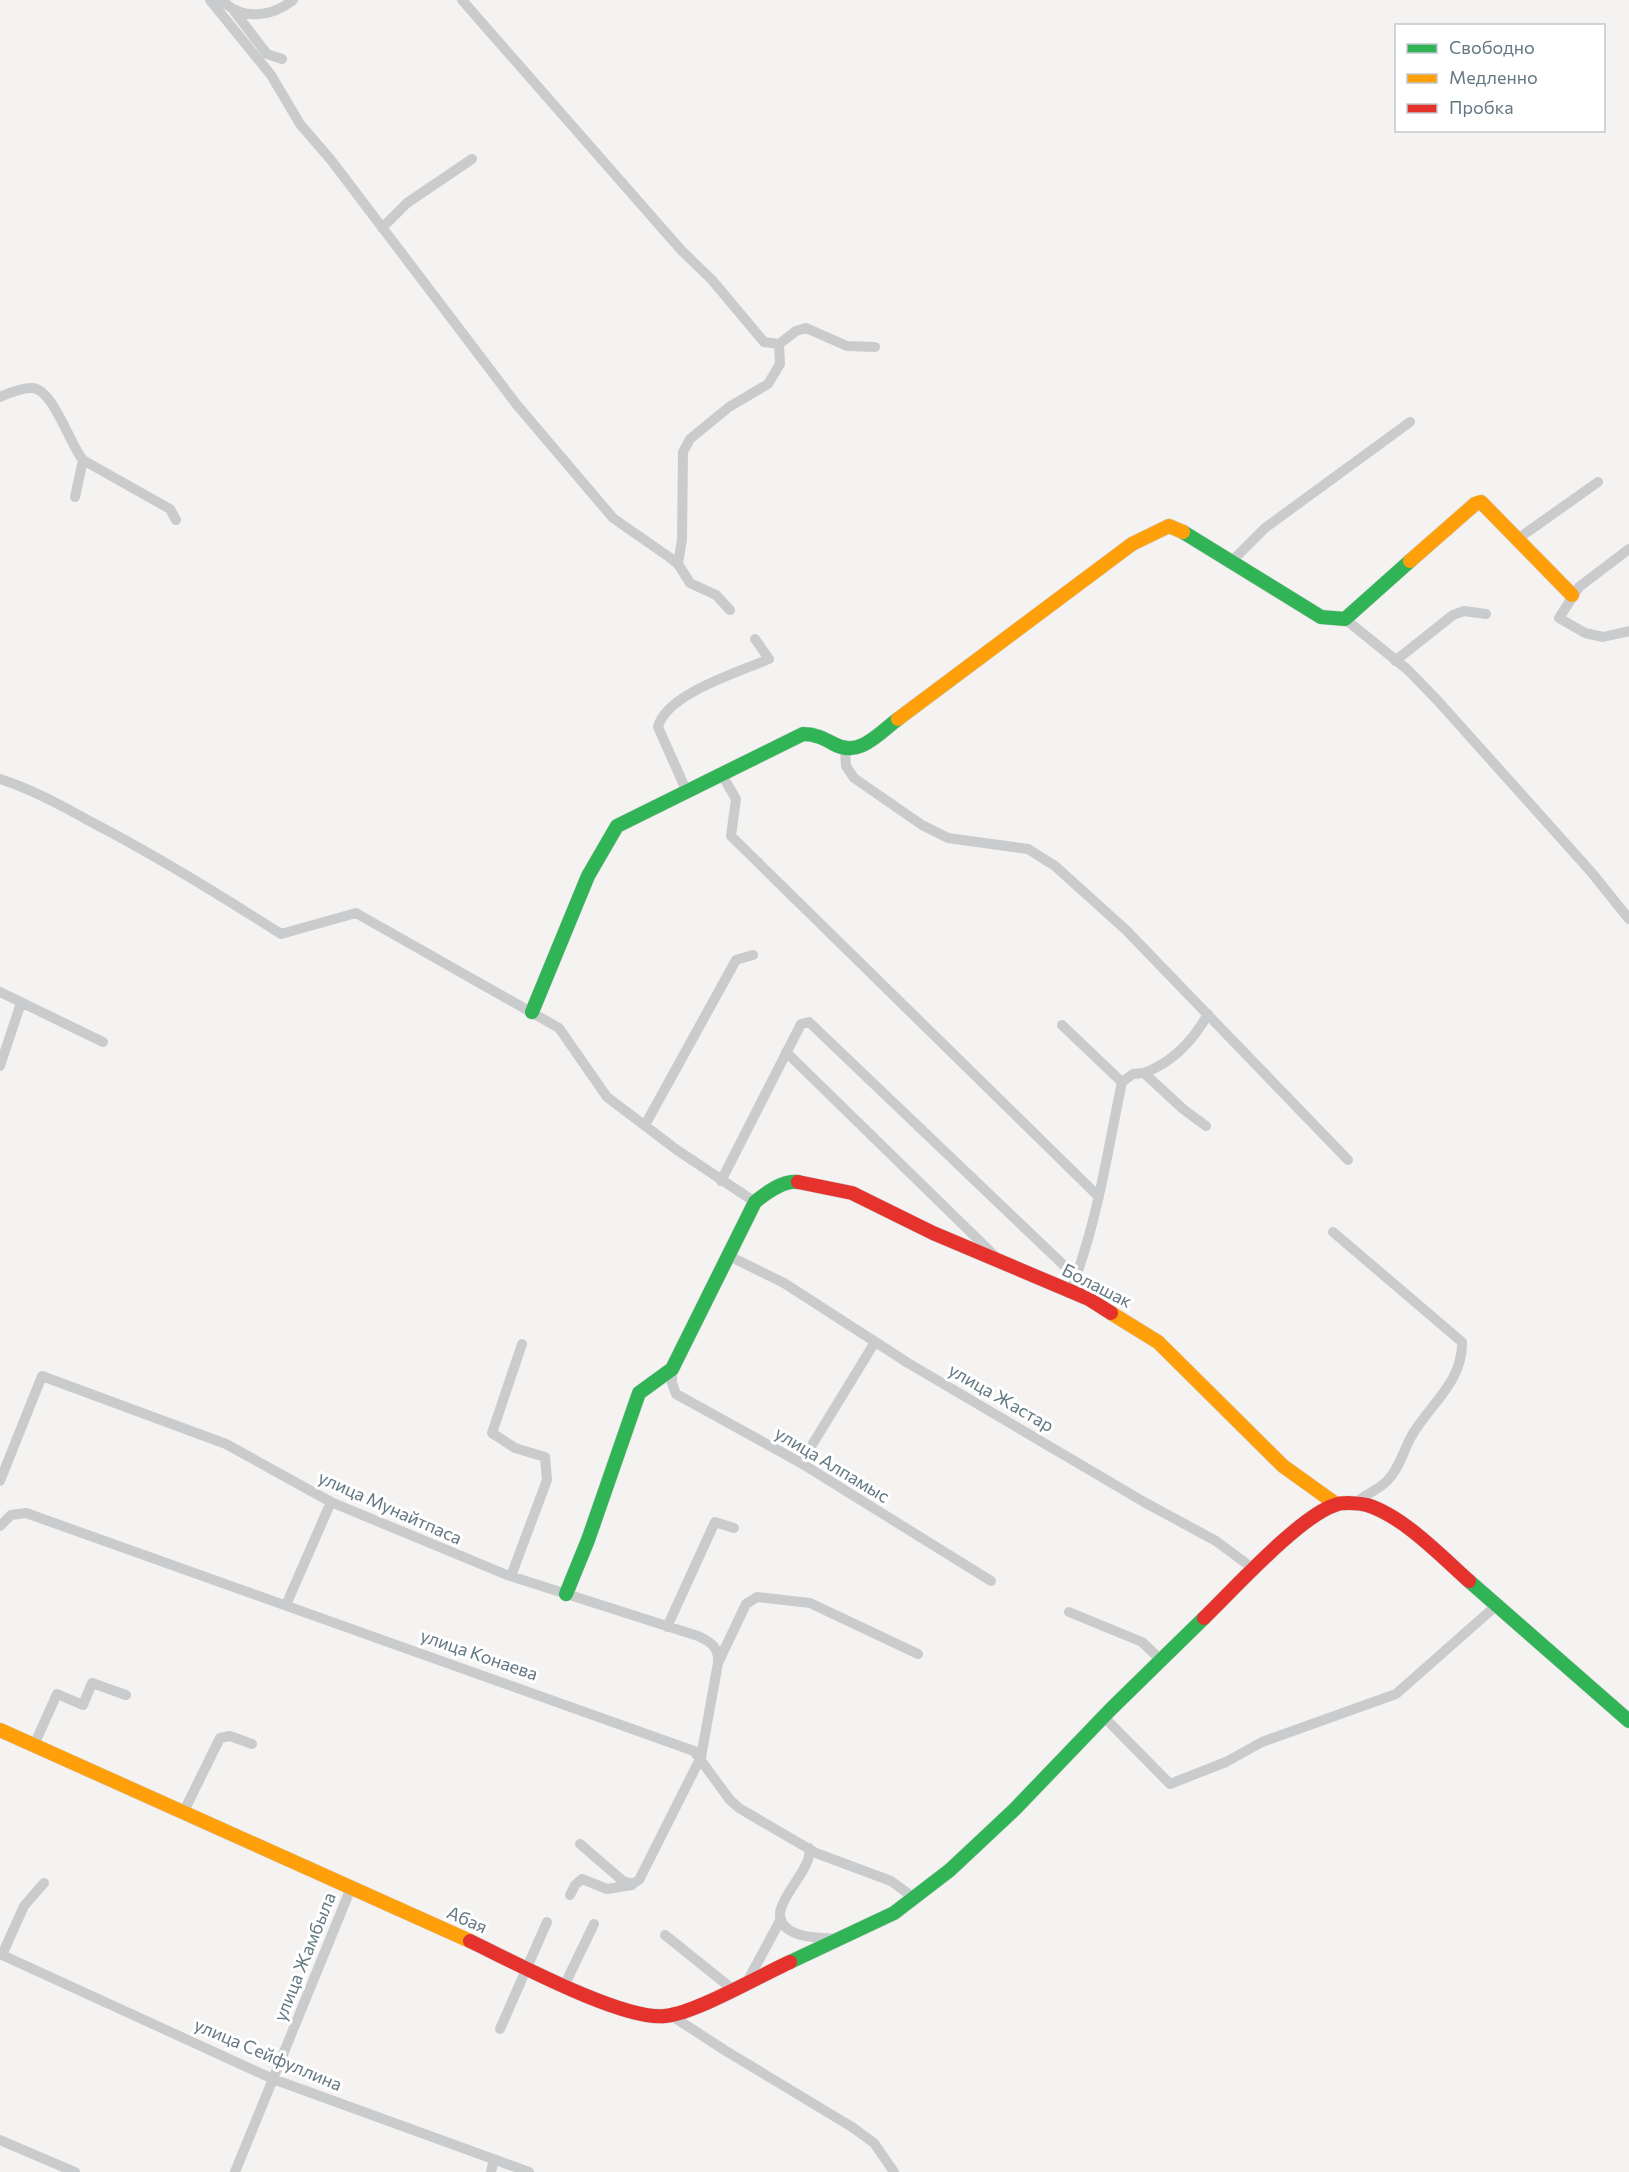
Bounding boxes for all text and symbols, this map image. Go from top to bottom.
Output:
legend [1395,24,1605,132]
text: Свободно [1449,36,1535,58]
text: Медленно [1449,66,1538,88]
text: Пробка [1449,96,1514,118]
street label: Болашак [1059,1258,1136,1312]
street label: улица Жастар [945,1358,1058,1436]
street label: улица Алпамыс [771,1421,894,1507]
street label: улица Мунайтпаса [315,1466,466,1549]
street label: улица Конаева [418,1624,541,1684]
street label: улица Жамбыла [268,1889,340,2024]
street label: Абая [444,1901,491,1938]
street label: улица Сейфуллина [191,2013,346,2095]

